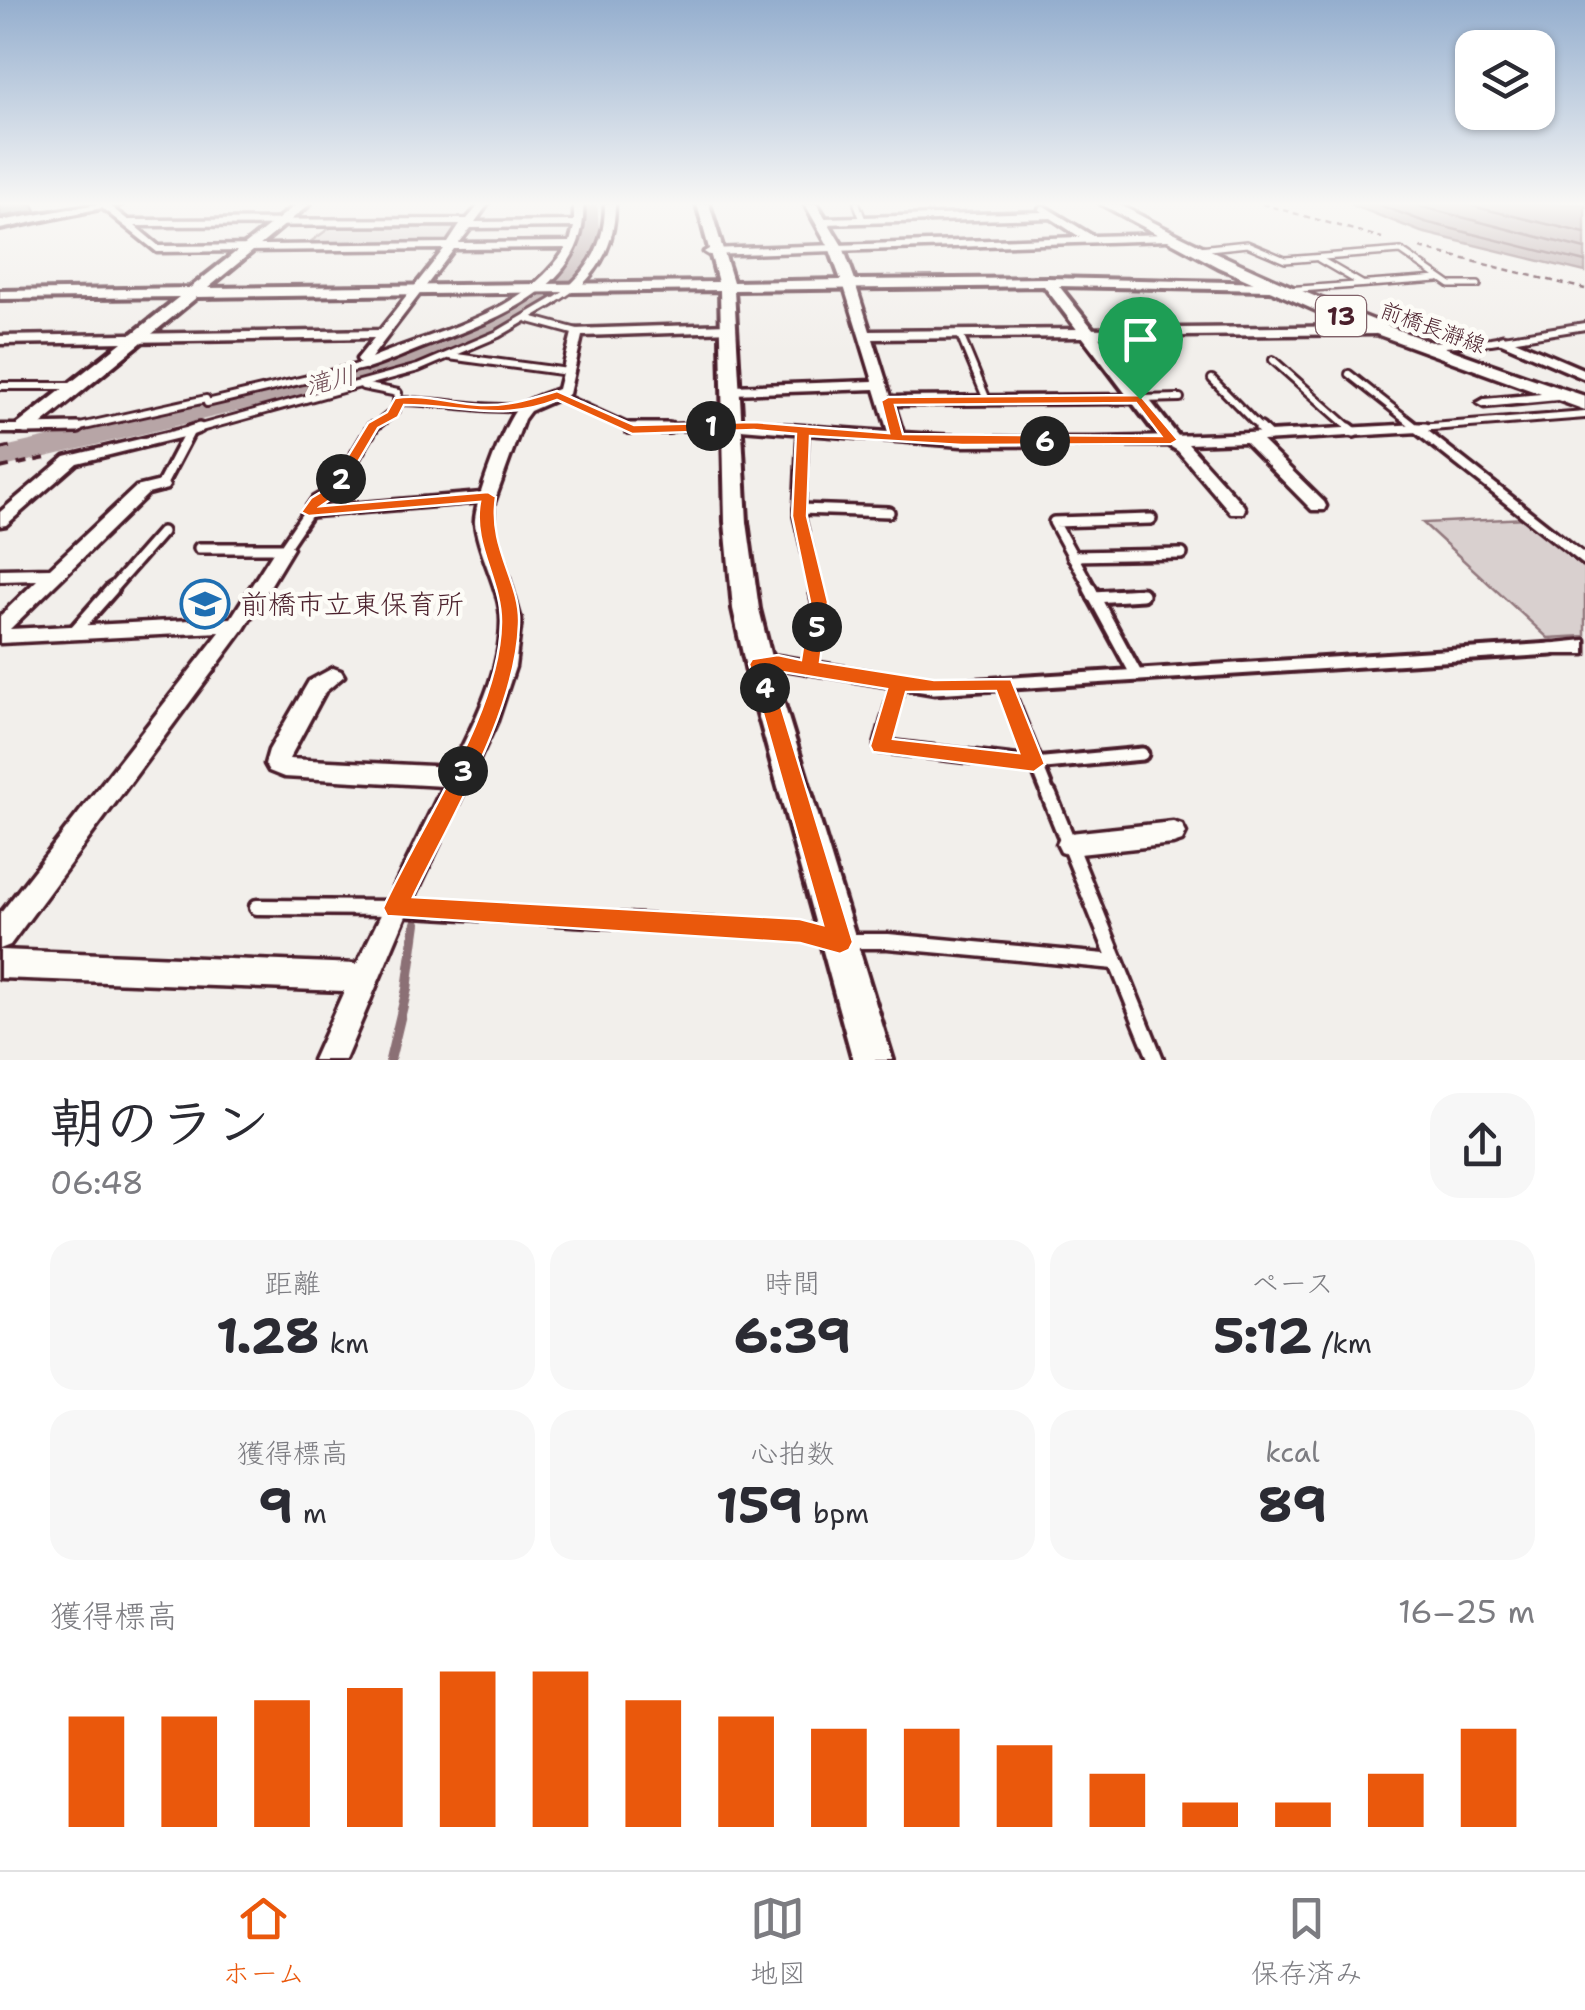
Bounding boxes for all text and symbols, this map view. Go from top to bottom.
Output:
map controls [1455,30,1555,130]
button: layers [1455,30,1555,130]
street label: 前橋長瀞線 [1376,295,1489,360]
road number: 13 [1316,296,1366,336]
pin [1098,297,1183,400]
icon: arrive [1113,312,1168,367]
water label: 滝川 [302,357,358,403]
pin: 1 [686,401,736,451]
text: 1 [705,407,717,445]
pin: 6 [1020,416,1070,466]
text: 6 [1035,422,1055,460]
pin: 2 [316,454,366,504]
text: 2 [331,460,351,498]
school or university icon: 前橋市立東保育所 [179,578,231,630]
place label: 前橋市立東保育所 [240,585,464,623]
pin: 5 [792,602,842,652]
text: 5 [808,608,826,646]
pin: 4 [740,663,790,713]
text: 4 [755,669,775,707]
pin: 3 [438,746,488,796]
text: 3 [453,752,473,790]
text: 朝のラン [50,1086,270,1160]
button: share [1430,1093,1535,1198]
text: 06:48 [50,1161,144,1204]
text: 距離 [264,1264,321,1302]
text: 時間 [764,1264,821,1302]
text: ペース [1251,1264,1334,1302]
text: 1.28 [216,1302,320,1369]
text: 6:39 [734,1302,851,1369]
text: 5:12 [1213,1302,1312,1369]
text: km [320,1324,369,1362]
text: /km [1312,1324,1372,1362]
text: kcal [1265,1433,1320,1471]
text: 獲得標高 [236,1434,349,1472]
text: 心拍数 [750,1434,835,1472]
text: 89 [1258,1471,1327,1538]
text: 9 [258,1472,293,1539]
text: 159 [716,1472,803,1539]
text: m [293,1494,327,1532]
text: bpm [803,1494,869,1532]
text: 16–25 m [1398,1590,1535,1633]
text: 獲得標高 [50,1594,178,1637]
tab: ホーム [222,1891,305,1992]
tab: 地図 [750,1891,806,1992]
tab: 保存済み [1251,1891,1363,1992]

